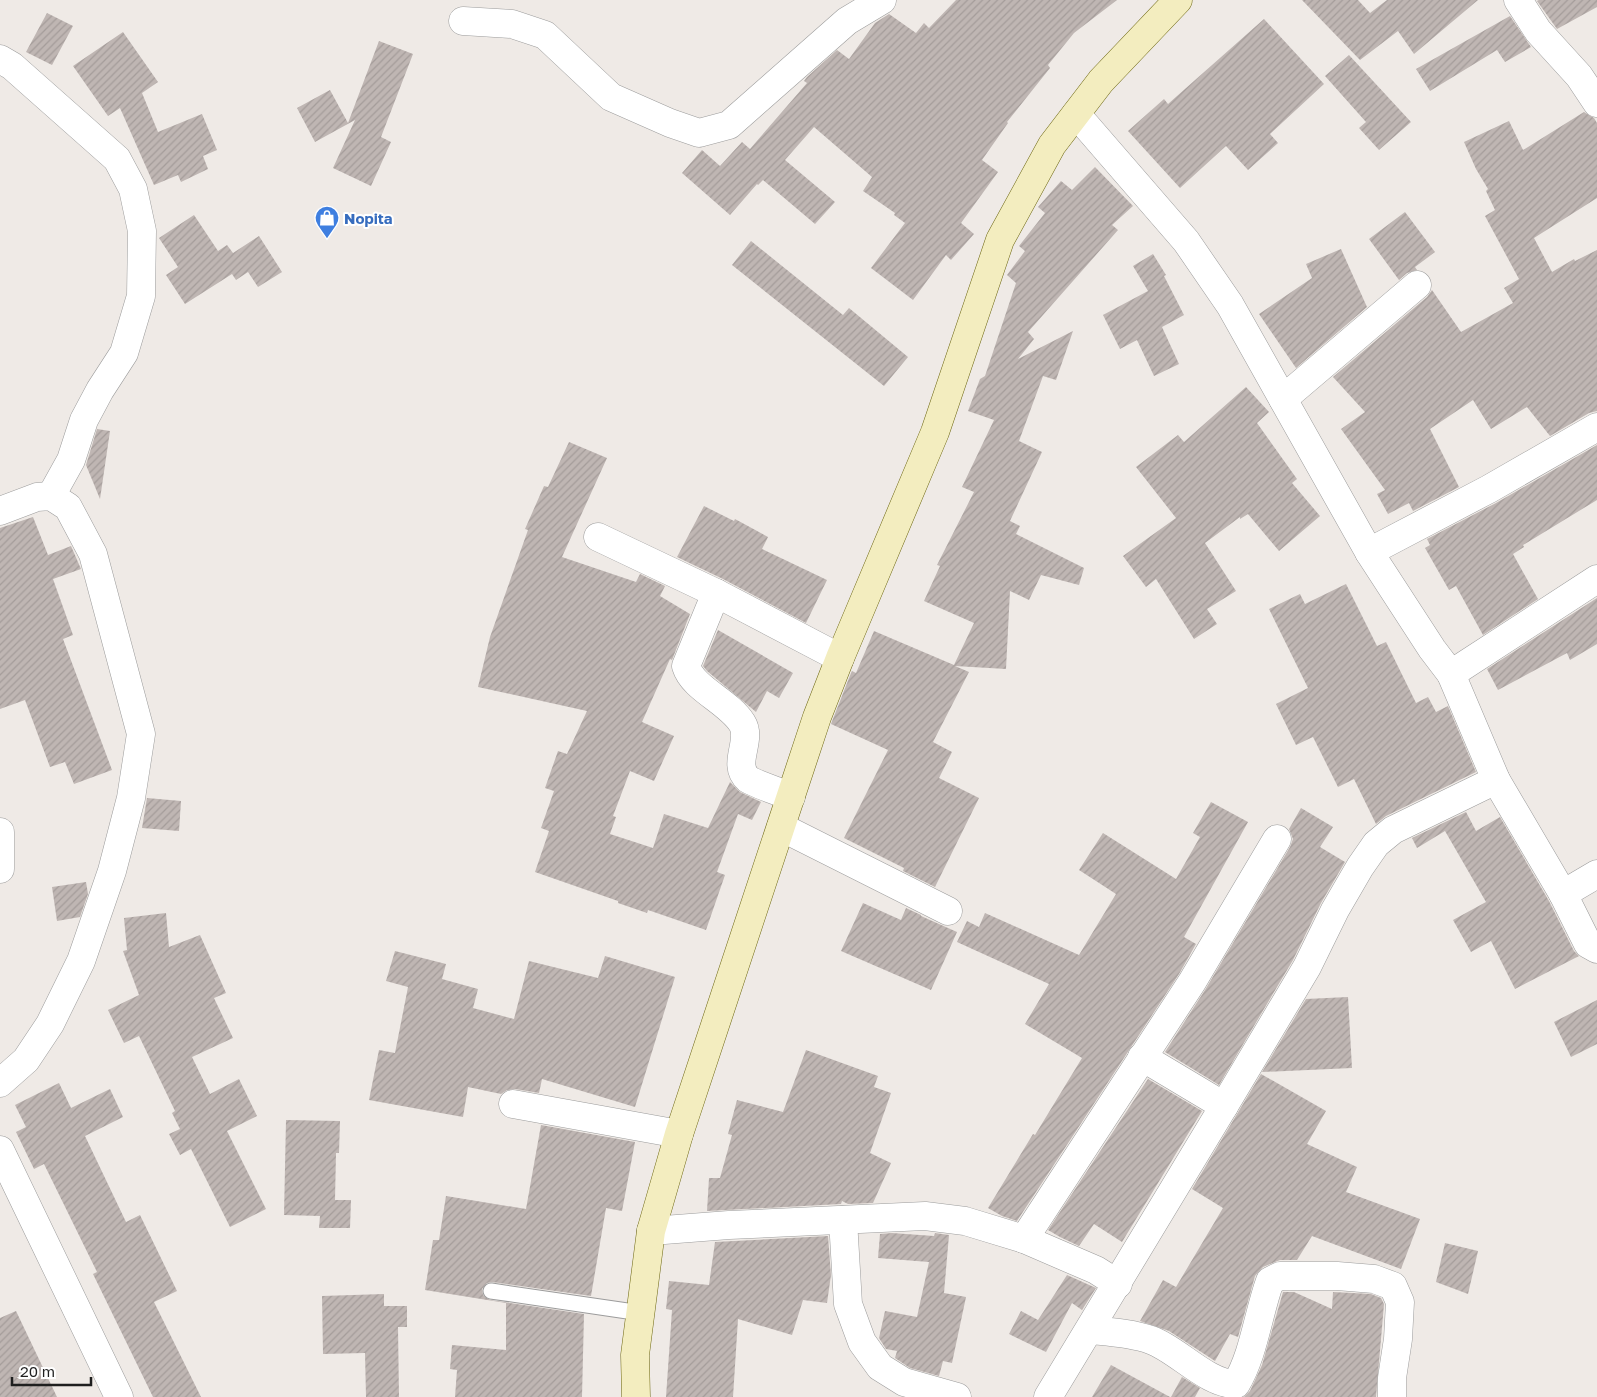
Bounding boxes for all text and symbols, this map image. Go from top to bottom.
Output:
shop icon: Nopita [314,205,340,239]
place label: Nopita [344,209,393,227]
scale bar [12,1354,91,1386]
text: 20 m [20,1362,55,1380]

